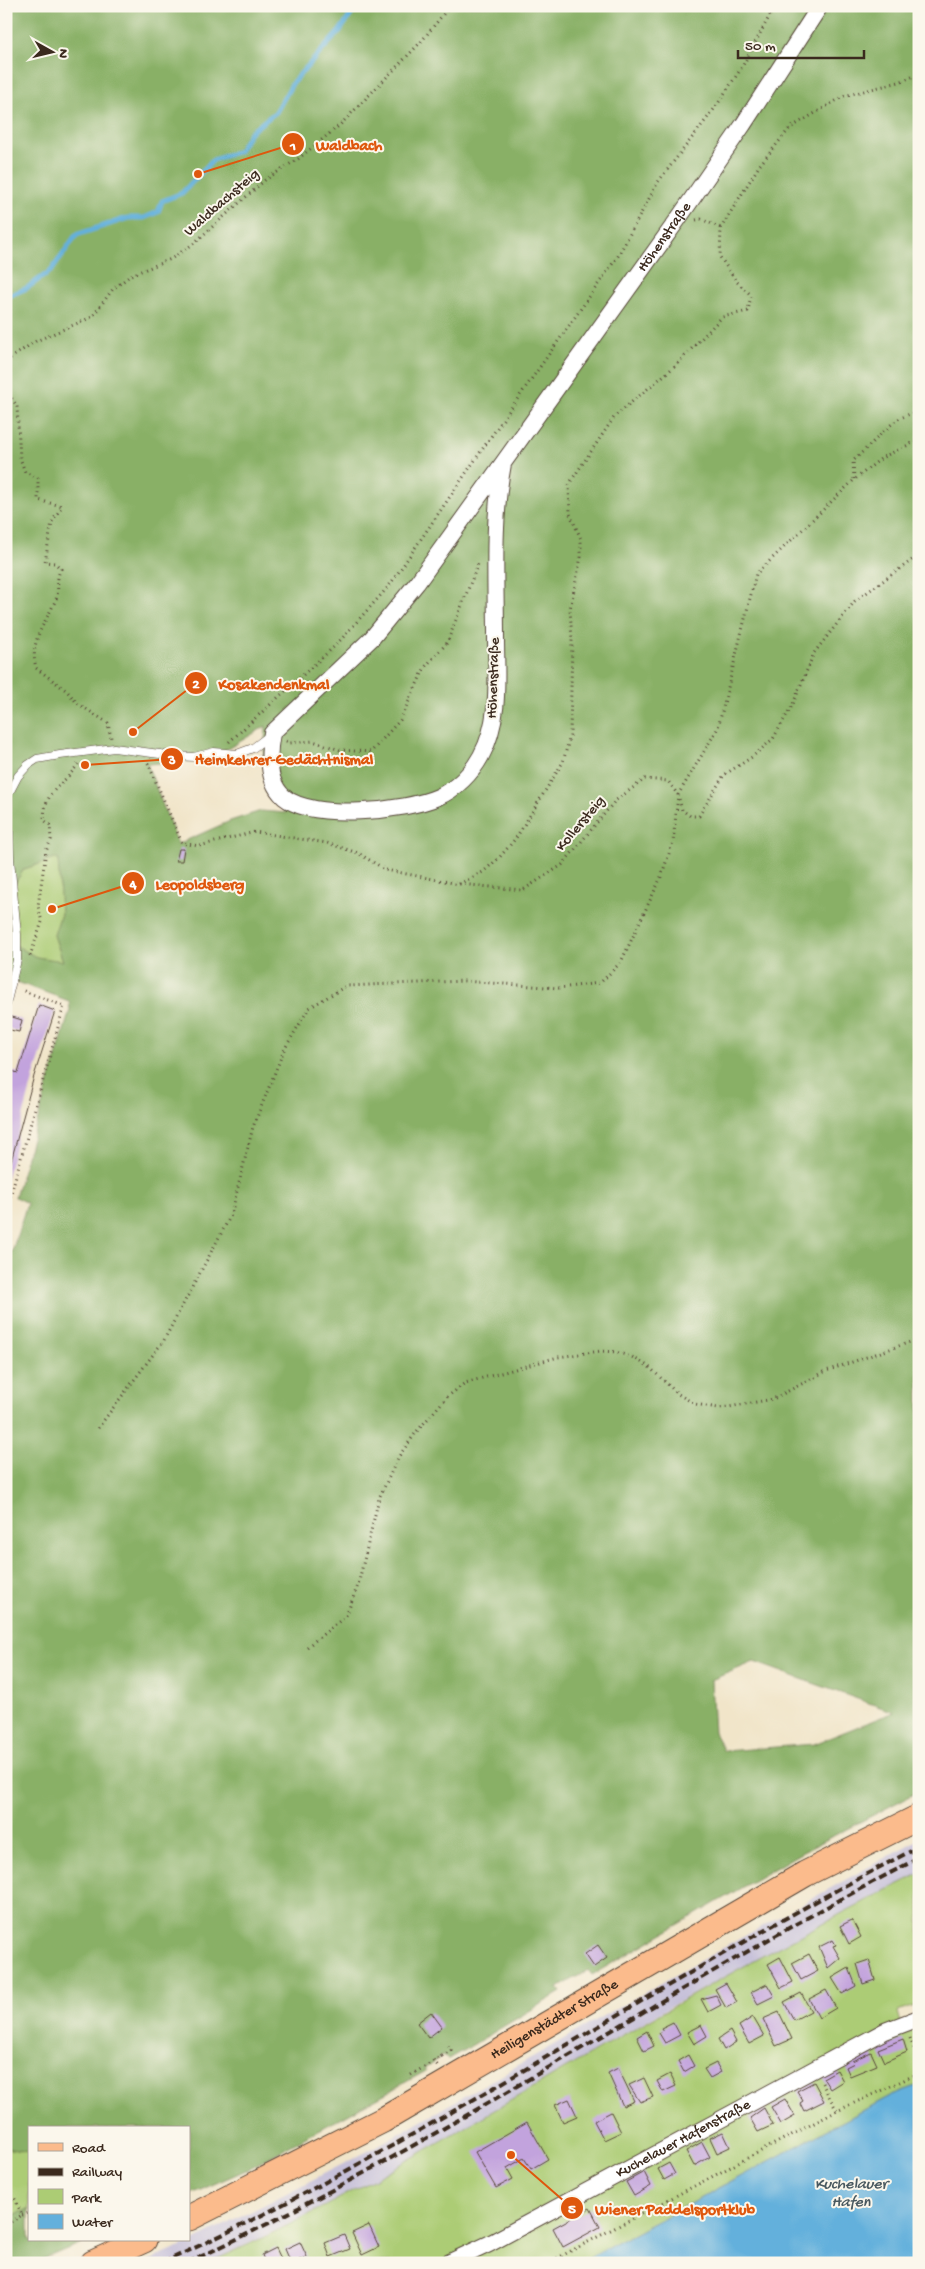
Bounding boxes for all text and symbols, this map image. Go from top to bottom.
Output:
north arrow [28,28,78,78]
scale bar [738,28,864,60]
text: 50 m [745,38,776,56]
text: N [53,48,71,59]
callout: Waldbach [281,129,393,160]
text: 1 [289,138,296,156]
text: Waldbach [315,138,383,157]
street label: Waldbachsteig [181,165,263,241]
street label: Höhenstraße [634,199,696,276]
street label: Höhenstraße [484,637,504,719]
callout: Kosakendenkmal [183,668,339,699]
text: 2 [192,676,200,694]
text: Kosakendenkmal [217,677,330,696]
callout: Heimkehrer-Gedächtnismal [159,743,383,774]
text: 3 [167,752,176,770]
text: Heimkehrer-Gedächtnismal [195,752,374,771]
street label: Kollersteig [553,793,609,855]
callout: Leopoldsberg [121,868,255,899]
text: 4 [128,876,137,894]
text: Leopoldsberg [156,877,244,896]
street label: Heiligenstädter Straße [488,1976,622,2064]
street label: Kuchelauer Hafenstraße [613,2096,754,2183]
legend [28,2126,190,2242]
text: Road [72,2140,106,2158]
text: Railway [72,2164,123,2182]
water label: Kuchelauer Hafen [815,2176,891,2213]
text: Park [71,2190,102,2208]
callout: Wiener Paddelsportklub [560,2192,765,2223]
text: 5 [568,2201,576,2219]
text: Wiener Paddelsportklub [594,2202,755,2221]
text: Water [72,2214,114,2232]

